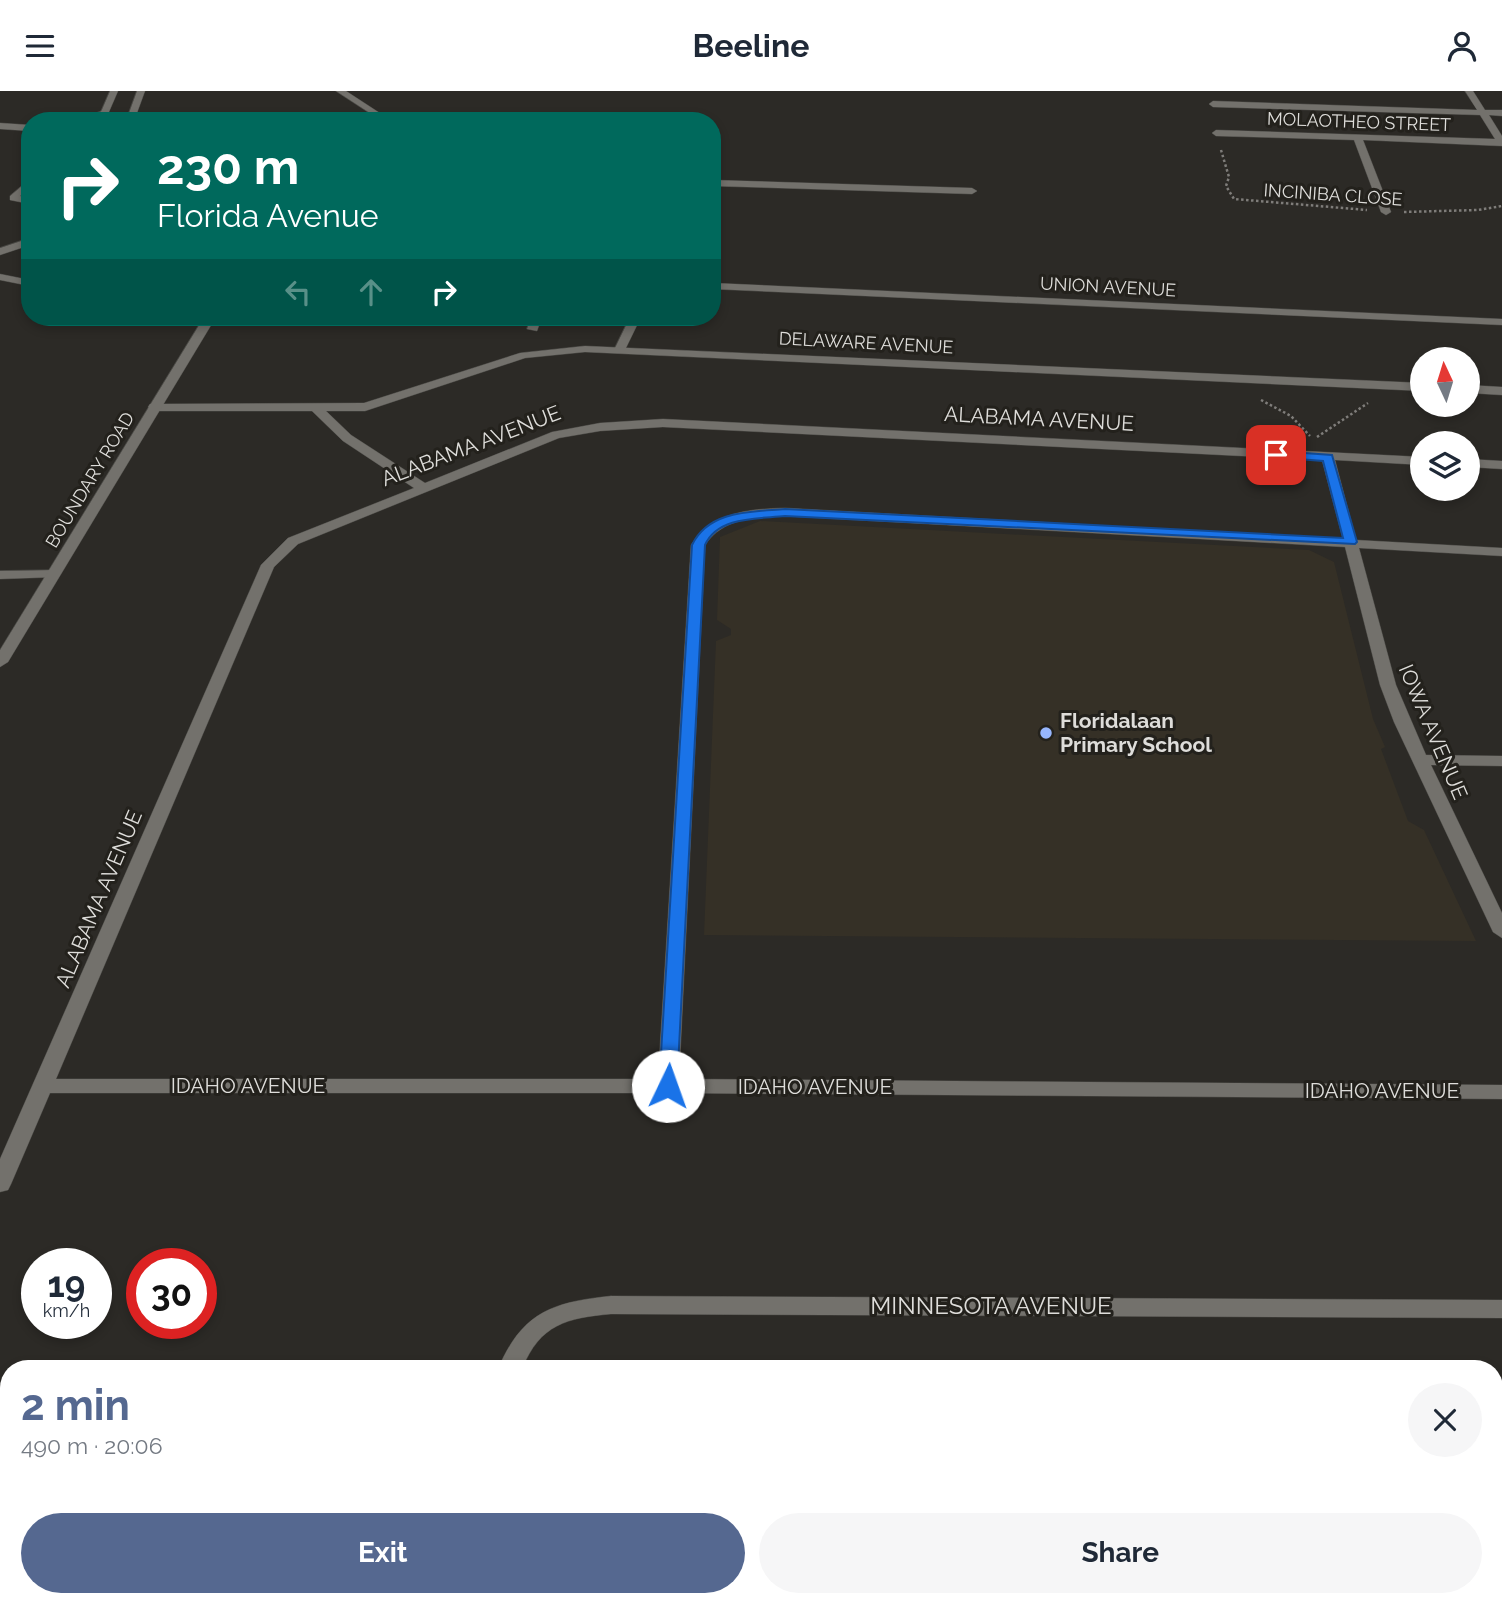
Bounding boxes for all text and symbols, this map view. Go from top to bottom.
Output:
icon: menu [21,27,59,65]
text: Beeline [693,27,809,64]
icon: person [1443,27,1481,65]
street label: MOLAOTHEO STREET [1267,108,1451,135]
text: 230 m [157,138,299,195]
icon: right [42,140,133,231]
street label: INCINIBA CLOSE [1263,179,1403,210]
text: Florida Avenue [157,197,379,234]
street label: UNION AVENUE [1039,272,1177,301]
icon: left [279,273,317,311]
icon: ahead [352,273,390,311]
icon: right [425,273,463,311]
street label: DELAWARE AVENUE [778,327,954,358]
north arrow [1410,347,1480,417]
map controls [1410,347,1480,501]
street label: ALABAMA AVENUE [378,400,564,491]
street label: ALABAMA AVENUE [943,401,1135,436]
street label: BOUNDARY ROAD [41,408,138,551]
pin [1246,425,1306,485]
button: layers [1410,431,1480,501]
icon: arrive [1257,436,1295,474]
street label: IOWA AVENUE [1394,661,1473,803]
place label: Floridalaan Primary School [1060,708,1212,757]
marker: Floridalaan Primary School [1038,725,1054,741]
street label: ALABAMA AVENUE [50,806,147,991]
position arrow [631,1049,705,1123]
street label: IDAHO AVENUE [171,1073,325,1098]
street label: IDAHO AVENUE [738,1074,892,1099]
street label: IDAHO AVENUE [1305,1078,1459,1103]
speed limit sign: 30 [126,1248,217,1339]
text: 19 [48,1264,85,1305]
street label: MINNESOTA AVENUE [870,1291,1112,1320]
text: km/h [43,1300,90,1321]
text: 2 min [21,1381,130,1430]
button: close [1408,1383,1482,1457]
text: 490 m · 20:06 [21,1432,163,1459]
button: Exit [21,1513,745,1593]
button: Share [759,1513,1482,1593]

